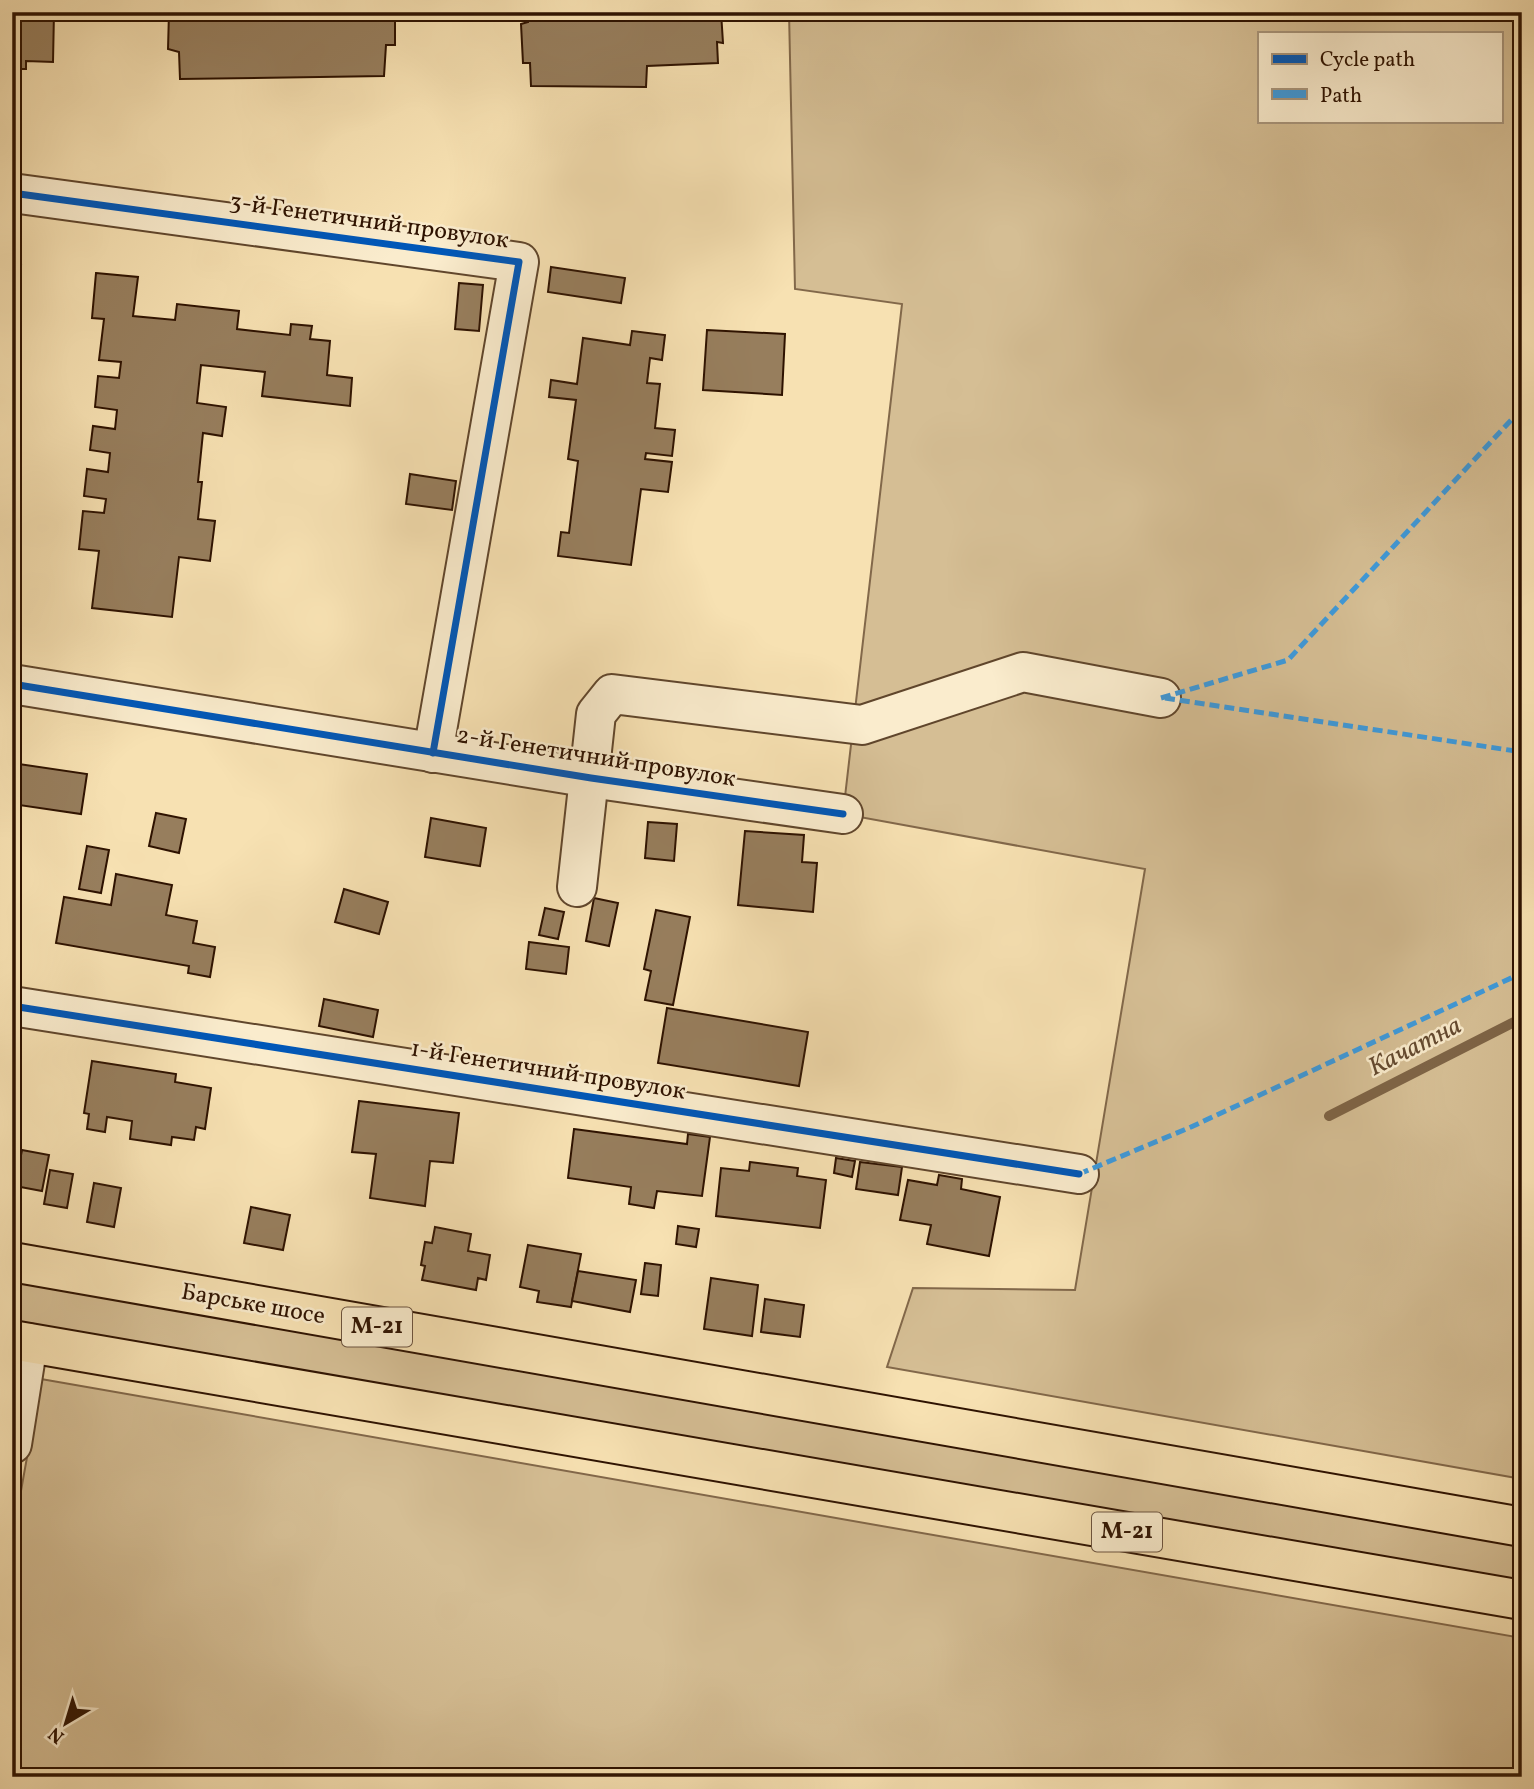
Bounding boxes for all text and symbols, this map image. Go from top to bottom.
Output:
legend [1258,32,1502,122]
text: Cycle path [1320,46,1415,75]
text: Path [1320,82,1362,111]
street label: 3-й Генетичний провулок [227,186,511,258]
street label: 2-й Генетичний провулок [454,719,738,797]
water label: Качатна [1362,1008,1468,1086]
street label: 1-й Генетичний провулок [408,1032,688,1110]
street label: Барське шосе [178,1276,328,1334]
road number: М-21 [342,1308,412,1346]
road number: М-21 [1092,1512,1162,1552]
north arrow [32,1688,102,1758]
text: N [43,1720,70,1749]

